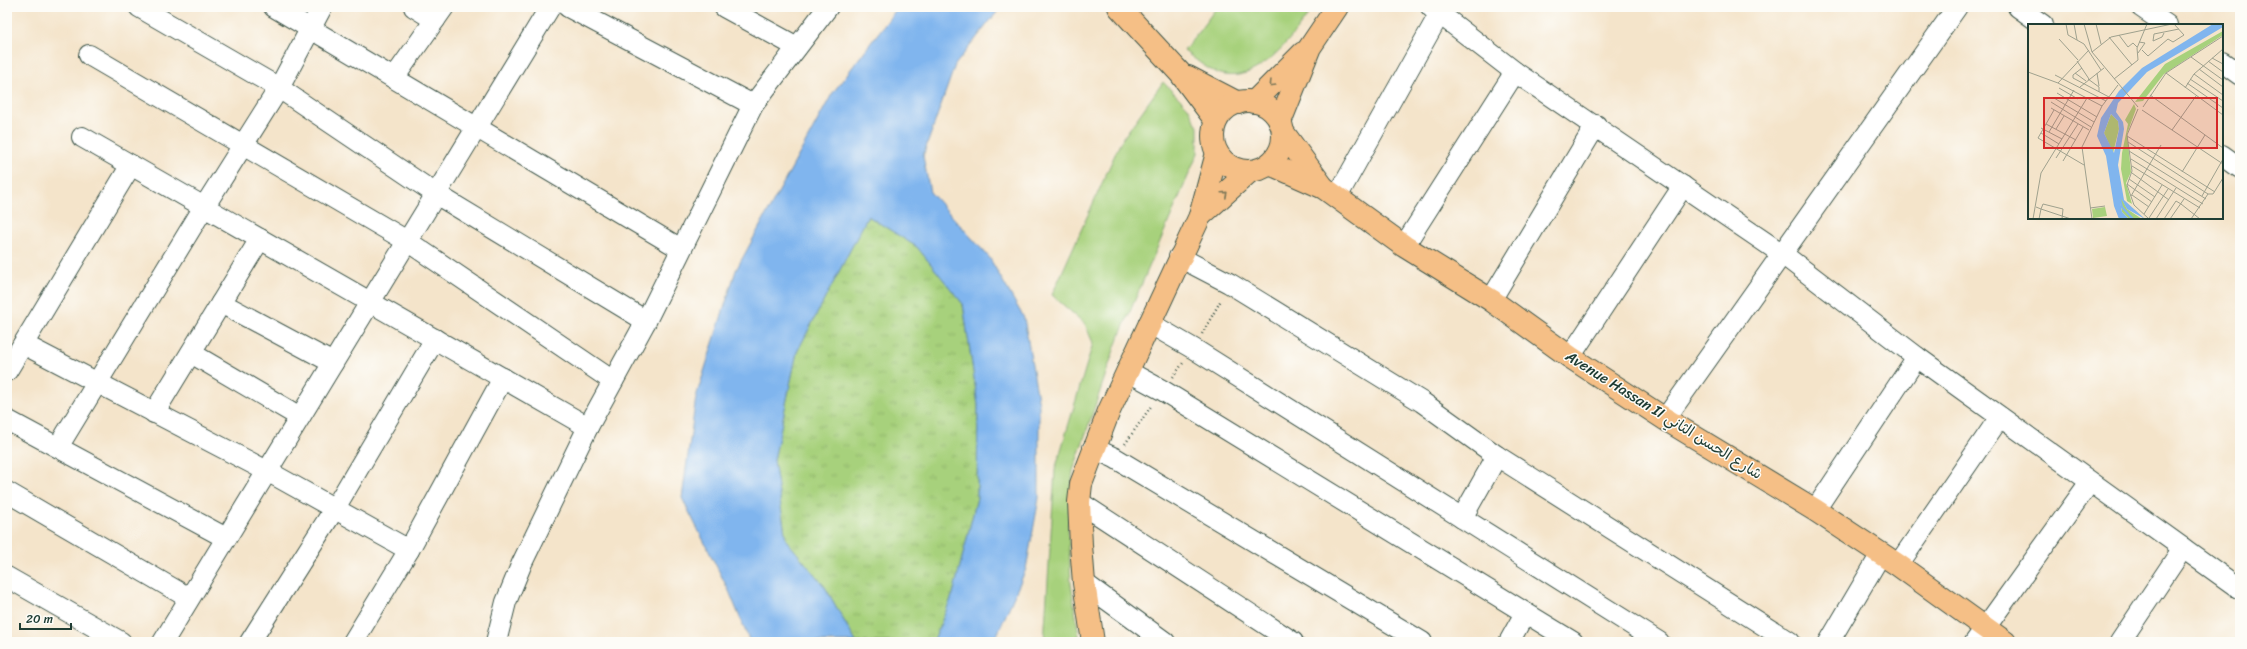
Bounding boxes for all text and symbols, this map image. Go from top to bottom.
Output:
inset map [2028,24,2223,219]
one-way arrow [1269,79,1277,87]
one-way arrow [1220,192,1227,199]
street label: Avenue Hassan II شارع الحسن الثاني [1559,343,1768,487]
scale bar [20,605,71,631]
text: 20 m [26,608,53,630]

